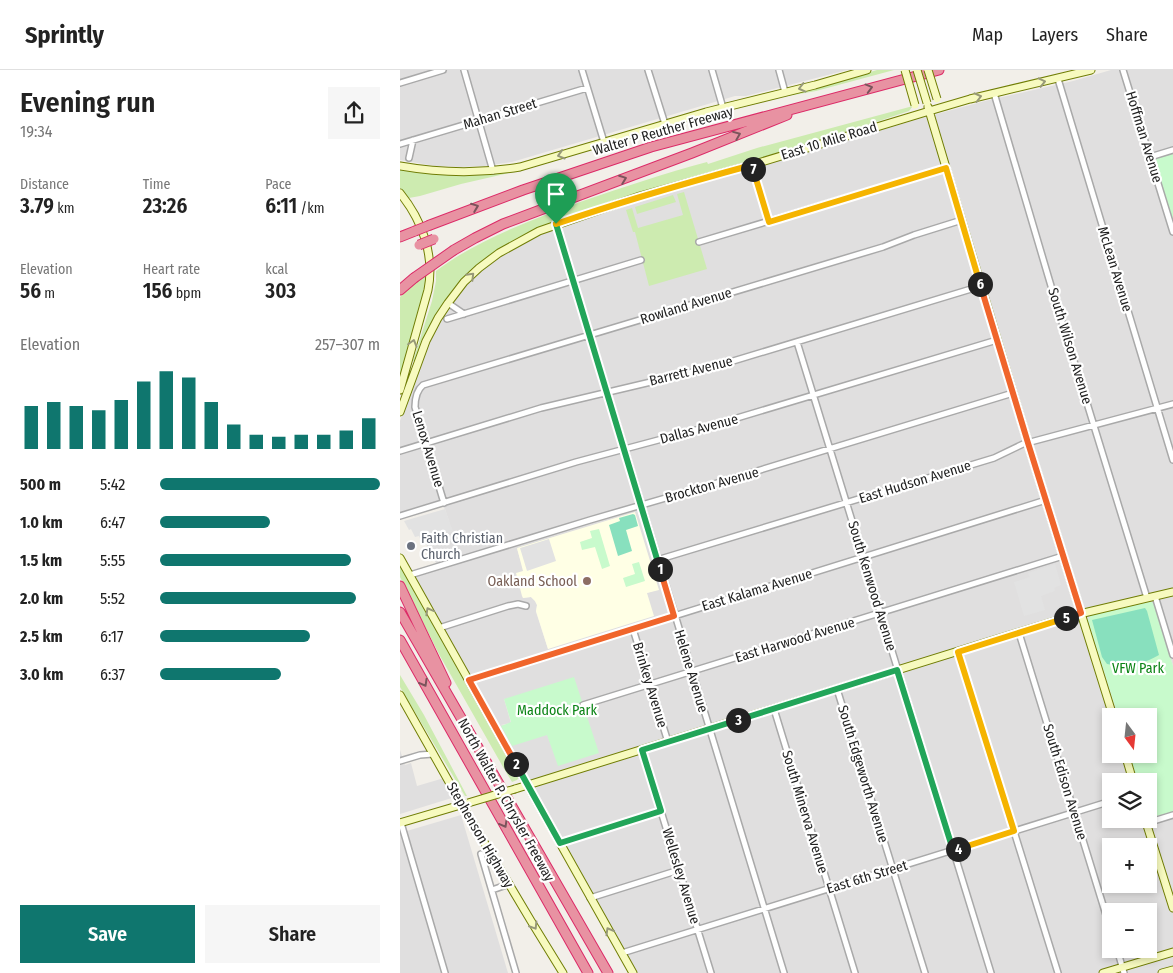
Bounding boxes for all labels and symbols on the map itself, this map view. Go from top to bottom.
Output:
one-way arrow [1037,78,1046,88]
one-way arrow [798,82,807,93]
one-way arrow [864,83,873,94]
street label: Hoffman Avenue [1122,89,1166,185]
one-way arrow [974,92,983,103]
street label: Mahan Street [461,95,539,133]
street label: Walter P Reuther Freeway [591,103,736,159]
street label: East 10 Mile Road [779,118,879,164]
one-way arrow [732,131,741,141]
one-way arrow [558,149,566,159]
pin: 7 [740,156,766,182]
pin [535,173,577,224]
one-way arrow [618,175,627,185]
one-way arrow [470,203,479,214]
street label: McLean Avenue [1094,224,1136,314]
one-way arrow [465,272,474,281]
pin: 6 [968,272,992,296]
street label: Rowland Avenue [638,284,734,328]
street label: South Wilson Avenue [1044,286,1096,406]
one-way arrow [408,340,418,348]
street label: Barrett Avenue [648,352,735,390]
street label: Lenox Avenue [408,409,448,489]
street label: Dallas Avenue [658,410,740,448]
street label: East Hudson Avenue [857,457,973,507]
street label: Brockton Avenue [663,464,761,506]
street label: South Kenwood Avenue [844,519,900,653]
place label: Faith Christian Church [421,530,503,563]
marker: Faith Christian Church [405,540,417,552]
pin: 1 [648,556,672,582]
street label: East Kalama Avenue [700,565,814,615]
place label: Oakland School [488,573,577,590]
marker: Oakland School [581,575,593,587]
pin: 5 [1054,606,1078,630]
one-way arrow [426,607,436,616]
street label: East Harwood Avenue [733,614,857,666]
street label: Helene Avenue [670,628,712,714]
street label: Brinkey Avenue [629,640,671,730]
park label: VFW Park [1112,660,1164,677]
one-way arrow [418,678,428,687]
park label: Maddock Park [517,702,597,719]
street label: South Edgeworth Avenue [834,703,892,845]
pin: 3 [726,708,750,732]
north arrow [1102,708,1158,762]
street label: North Walter P. Chrysler Freeway [454,716,558,885]
street label: South Edison Avenue [1039,722,1091,842]
street label: South Minerva Avenue [778,748,832,876]
pin: 2 [504,752,528,776]
street label: Stephenson Highway [443,779,518,892]
one-way arrow [498,819,508,828]
street label: Wellesley Avenue [658,826,704,926]
pin: 4 [946,836,970,862]
street label: East 6th Street [825,857,910,897]
one-way arrow [527,920,537,929]
one-way arrow [605,927,615,936]

